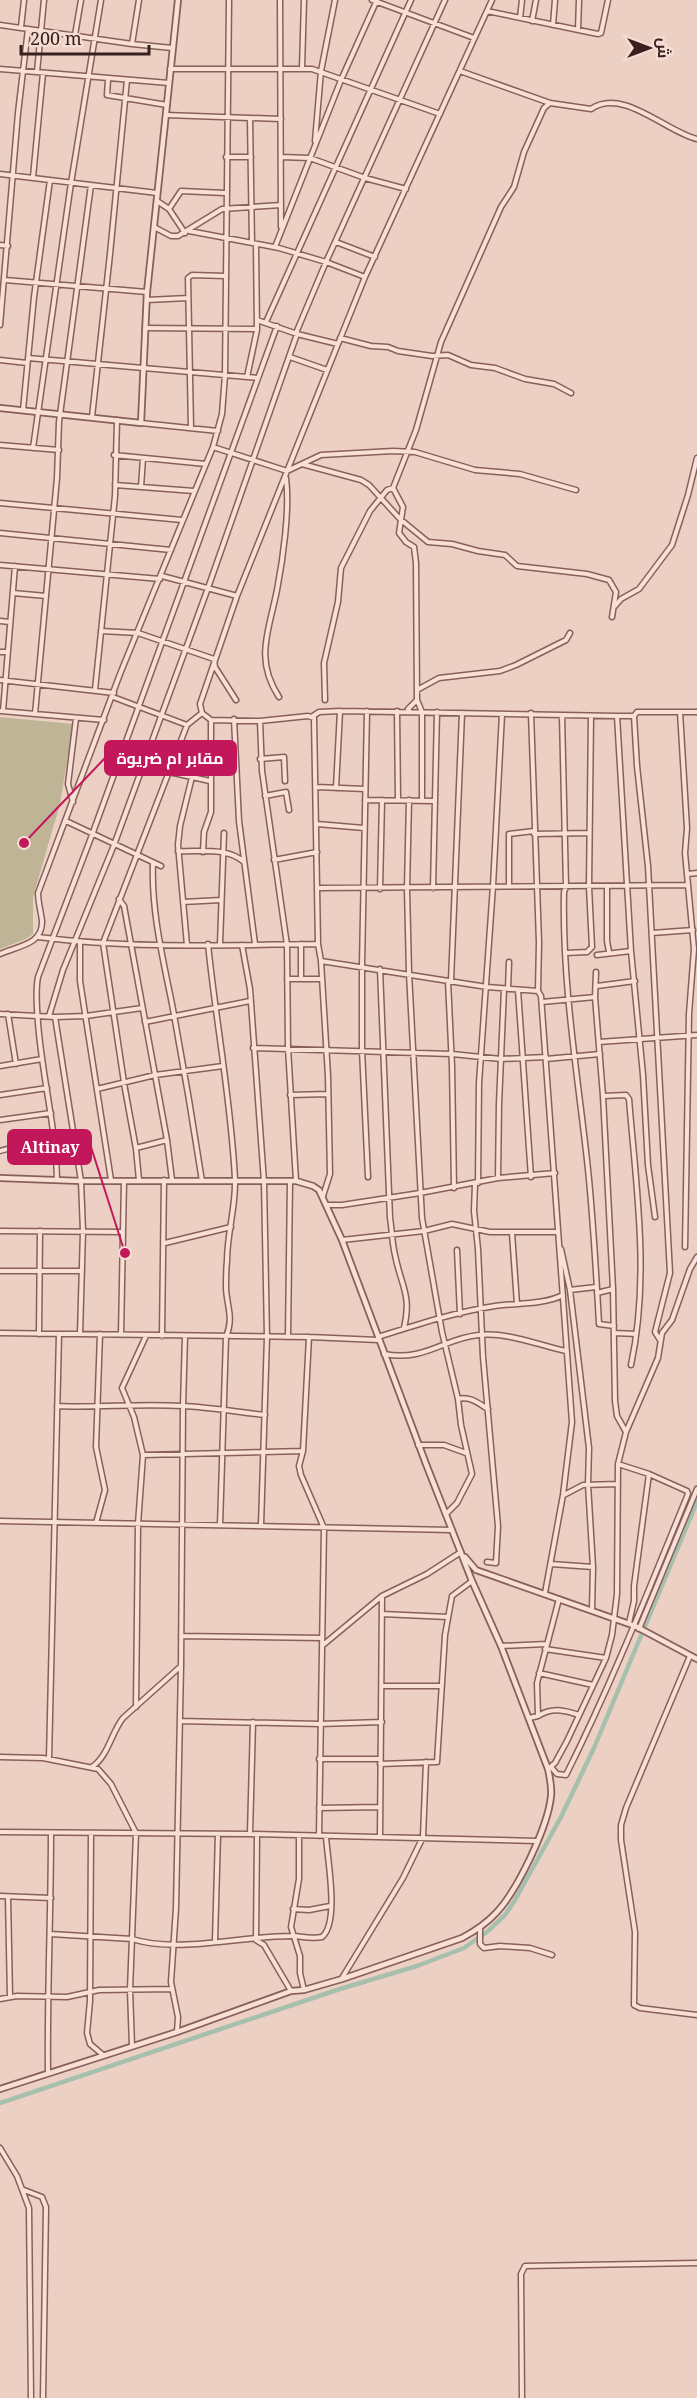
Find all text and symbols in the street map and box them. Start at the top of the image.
scale bar [21,18,148,56]
north arrow [619,18,679,78]
text: 200 m [30,26,82,50]
text: ش [653,38,675,58]
callout: مقابر ام ضريوة [105,741,236,775]
text: مقابر ام ضريوة [116,747,224,770]
callout: Altinay [8,1130,91,1164]
text: Altinay [20,1136,80,1158]

